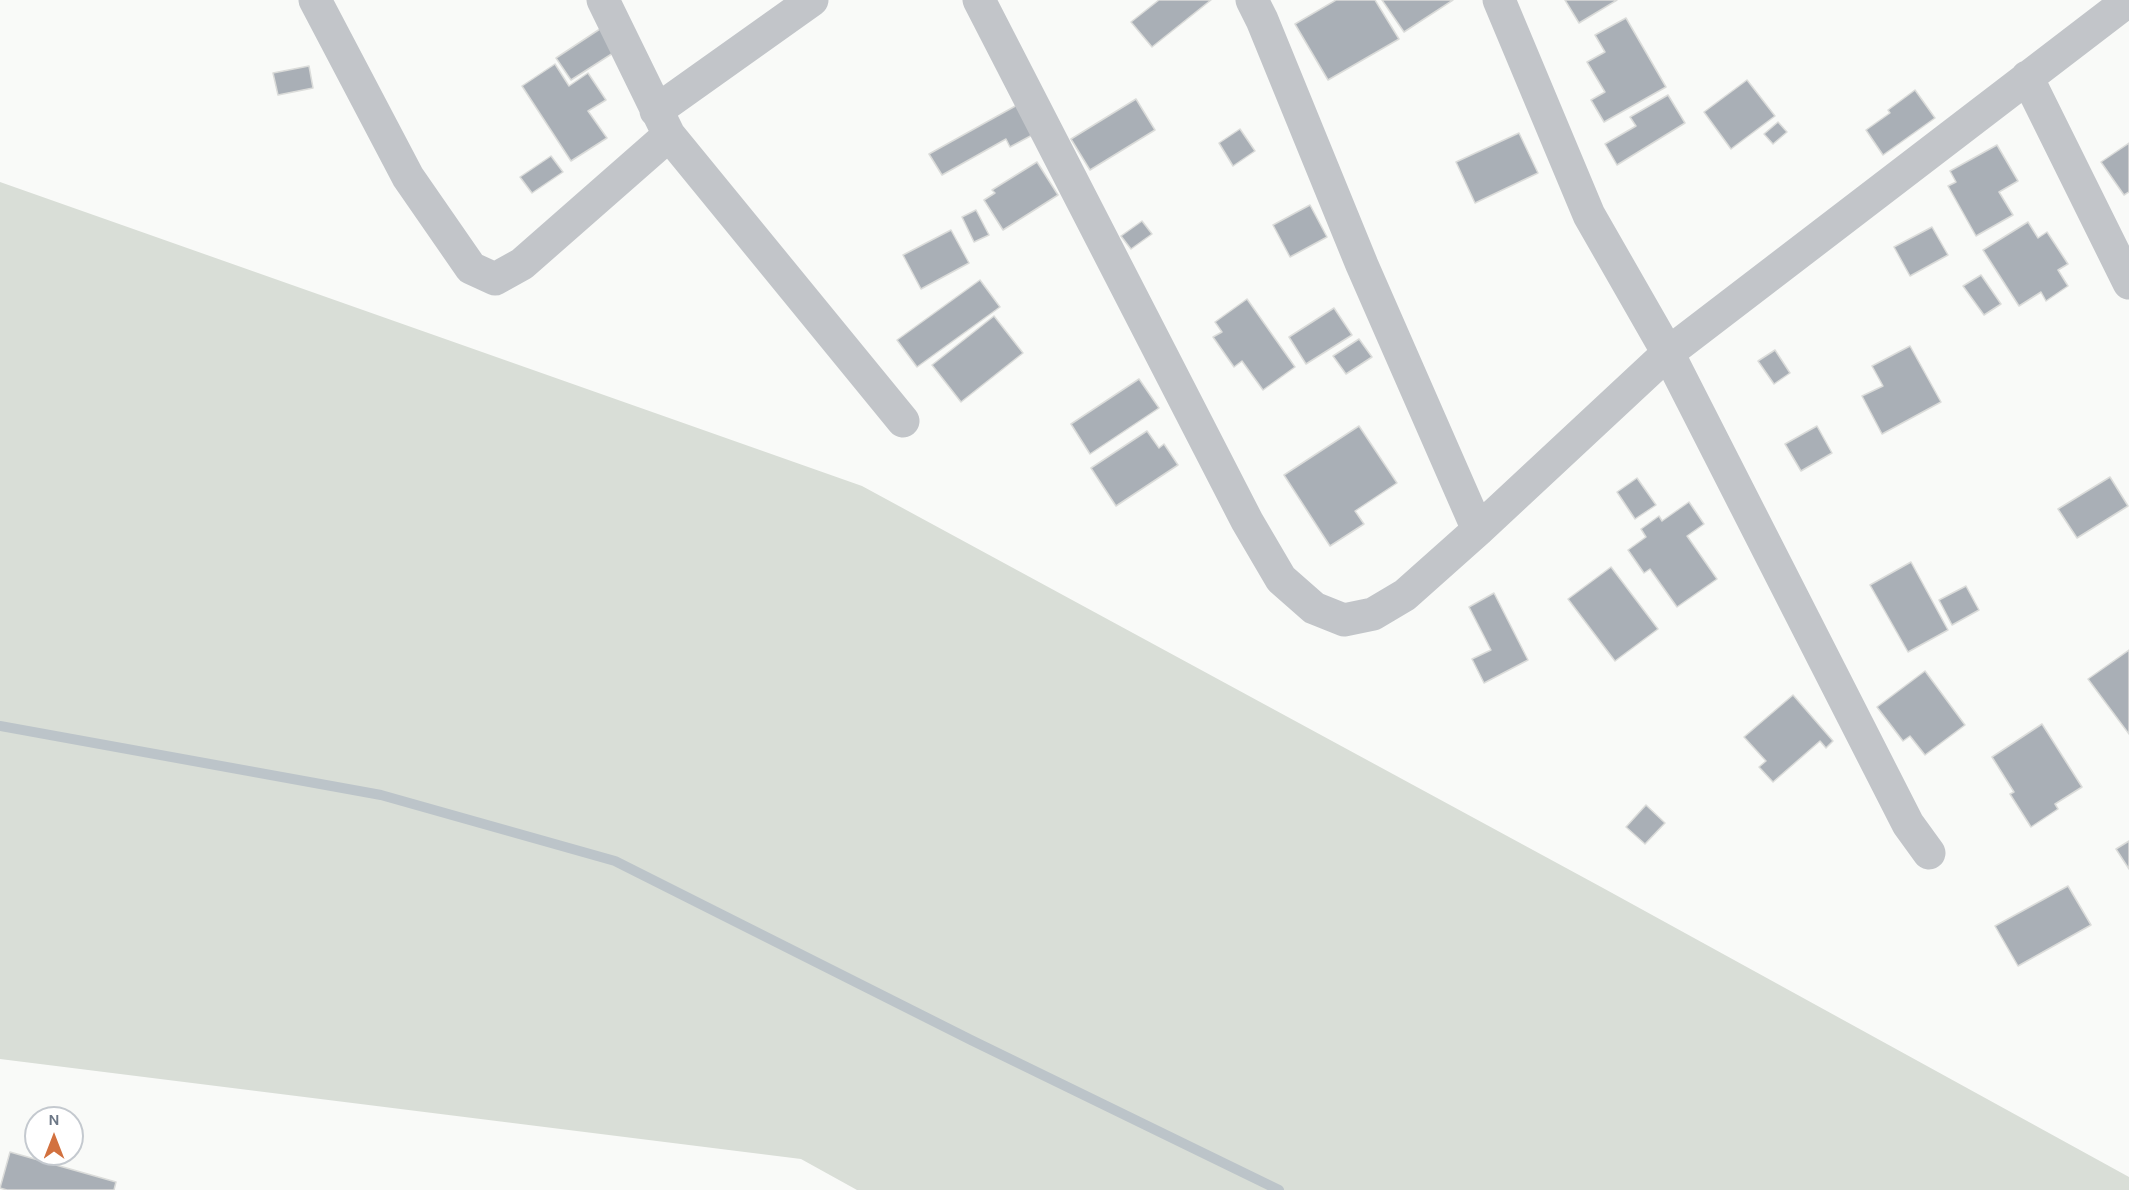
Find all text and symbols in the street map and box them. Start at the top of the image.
north arrow [24,1106,84,1166]
text: N [48,1110,60,1129]

